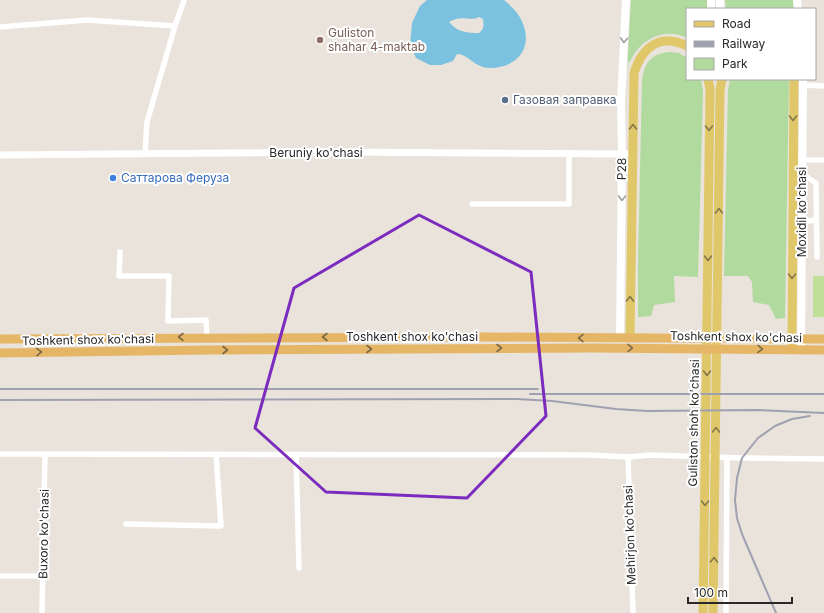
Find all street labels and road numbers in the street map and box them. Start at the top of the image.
street label: Beruniy ko'chasi [269,145,363,160]
street label: Р28 [614,158,629,180]
street label: Moxidil ko'chasi [794,167,809,257]
street label: Toshkent shox ko'chasi [670,328,802,345]
street label: Toshkent shox ko'chasi [346,329,478,344]
street label: Toshkent shox ko'chasi [22,331,154,348]
street label: Guliston shoh ko'chasi [685,359,702,487]
street label: Mehirjon ko'chasi [620,485,639,585]
street label: Buxoro ko'chasi [35,489,52,579]

